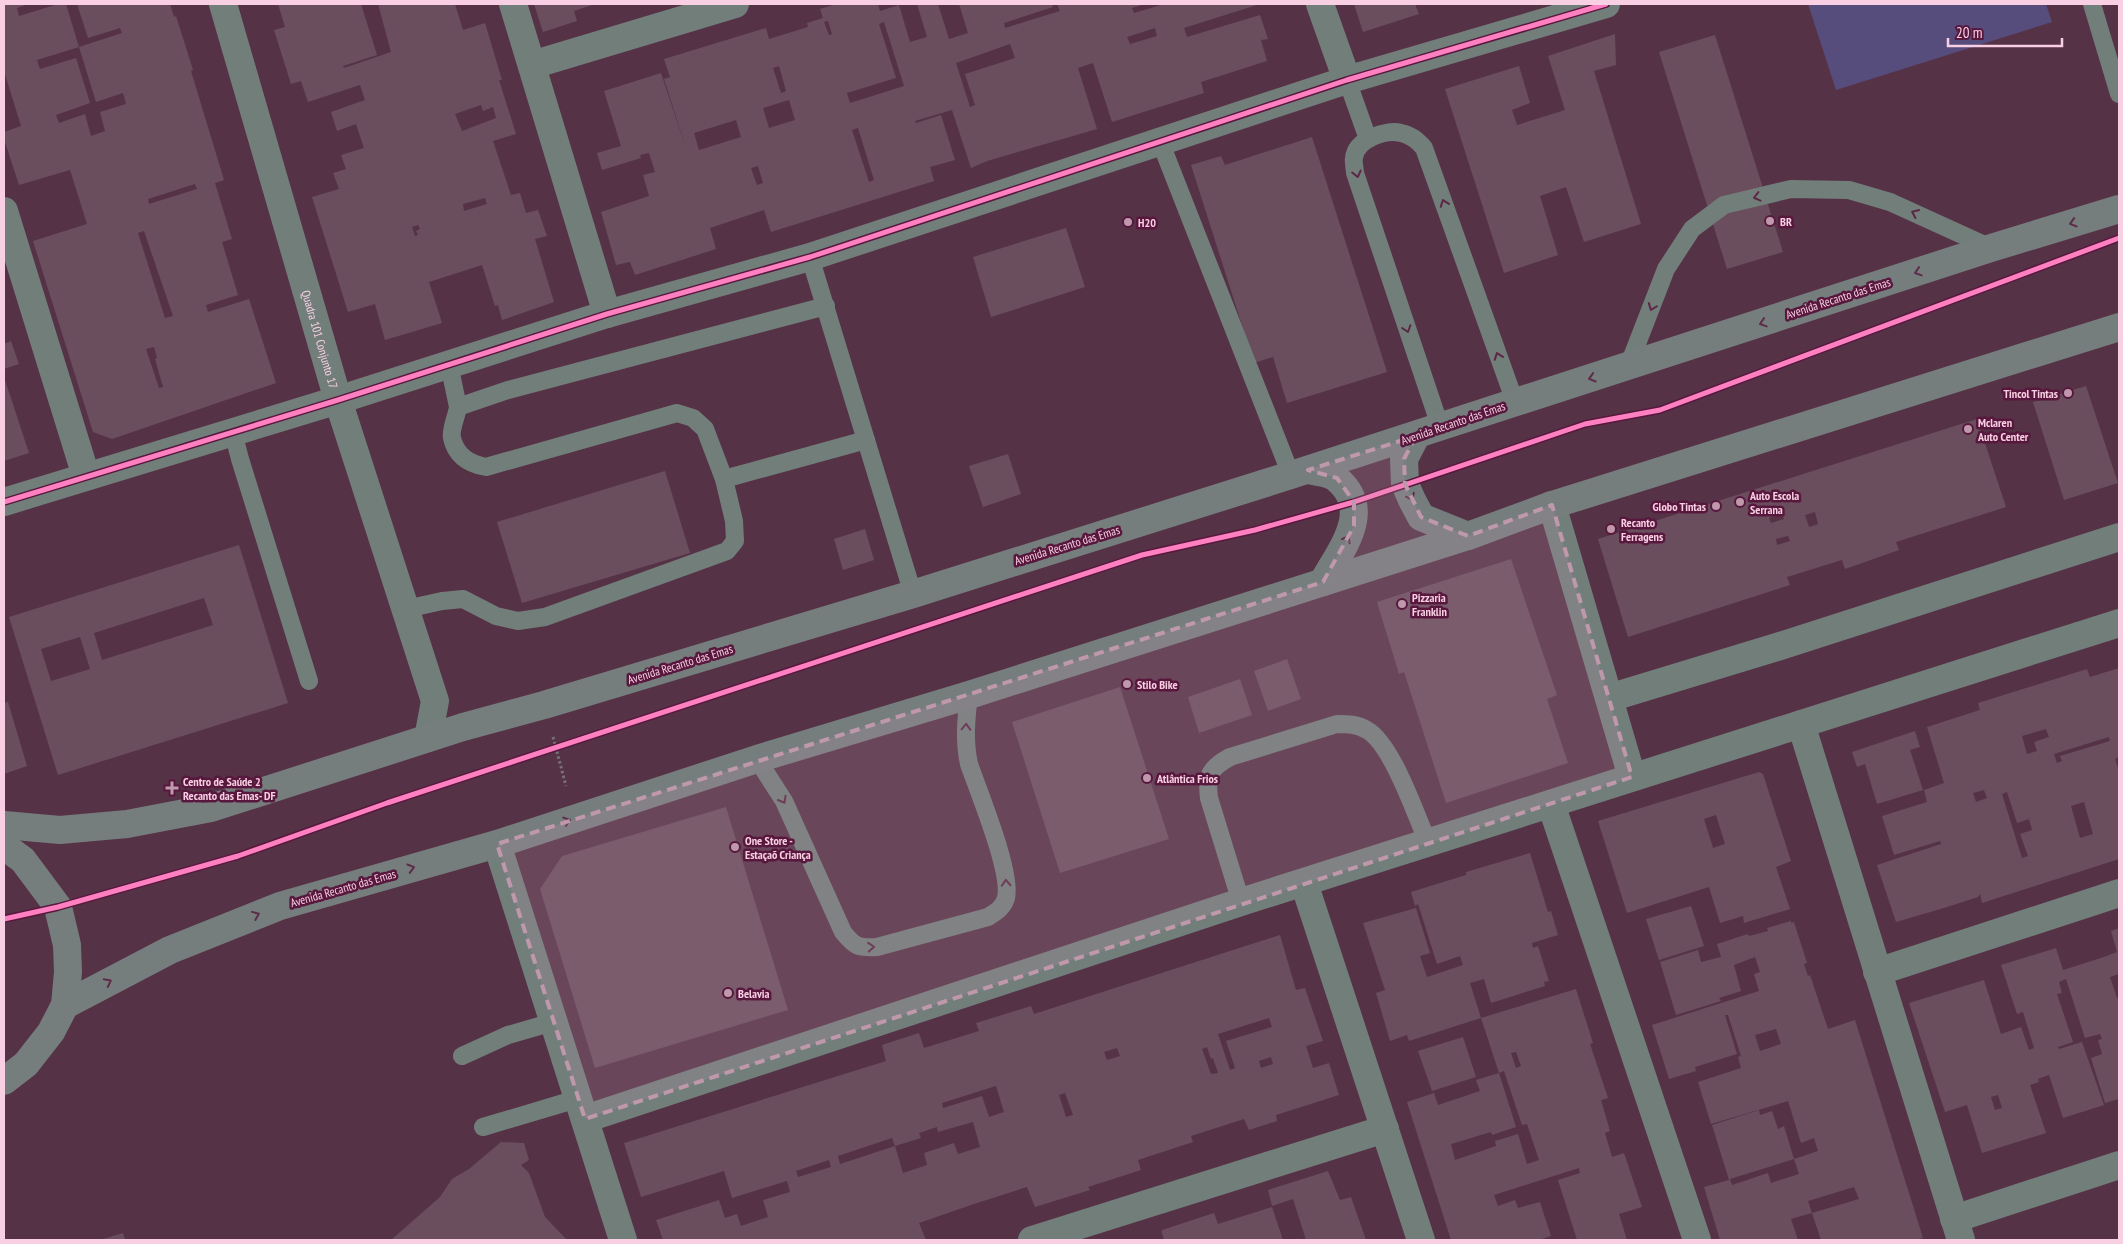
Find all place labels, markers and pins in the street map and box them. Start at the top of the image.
place label: BR [1780,214,1792,229]
place label: H20 [1138,215,1156,230]
marker: BR [1764,215,1776,227]
marker: H20 [1122,216,1134,228]
place label: Tincol Tintas [2003,386,2058,401]
marker: Tincol Tintas [2062,387,2074,399]
place label: Mclaren Auto Center [1977,415,2029,444]
marker: Mclaren Auto Center [1962,423,1974,435]
place label: Auto Escola Serrana [1749,488,1799,517]
marker: Auto Escola Serrana [1734,496,1746,508]
place label: Globo Tintas [1653,499,1706,514]
marker: Globo Tintas [1710,500,1722,512]
place label: Recanto Ferragens [1621,515,1663,544]
marker: Recanto Ferragens [1605,523,1617,535]
place label: Pizzaria Franklin [1412,590,1447,619]
marker: Pizzaria Franklin [1396,598,1408,610]
place label: Stilo Bike [1137,677,1178,692]
marker: Stilo Bike [1121,678,1133,690]
place label: Atlântica Frios [1156,771,1218,786]
marker: Atlântica Frios [1141,772,1153,784]
place label: Centro de Saúde 2 Recanto das Emas- DF [183,774,275,803]
marker: Centro de Saúde 2 Recanto das Emas- DF [165,781,179,795]
place label: One Store - Estaçaõ Criança [745,833,811,862]
marker: One Store - Estaçaõ Criança [729,841,741,853]
place label: Belavia [738,986,769,1001]
marker: Belavia [722,987,734,999]

